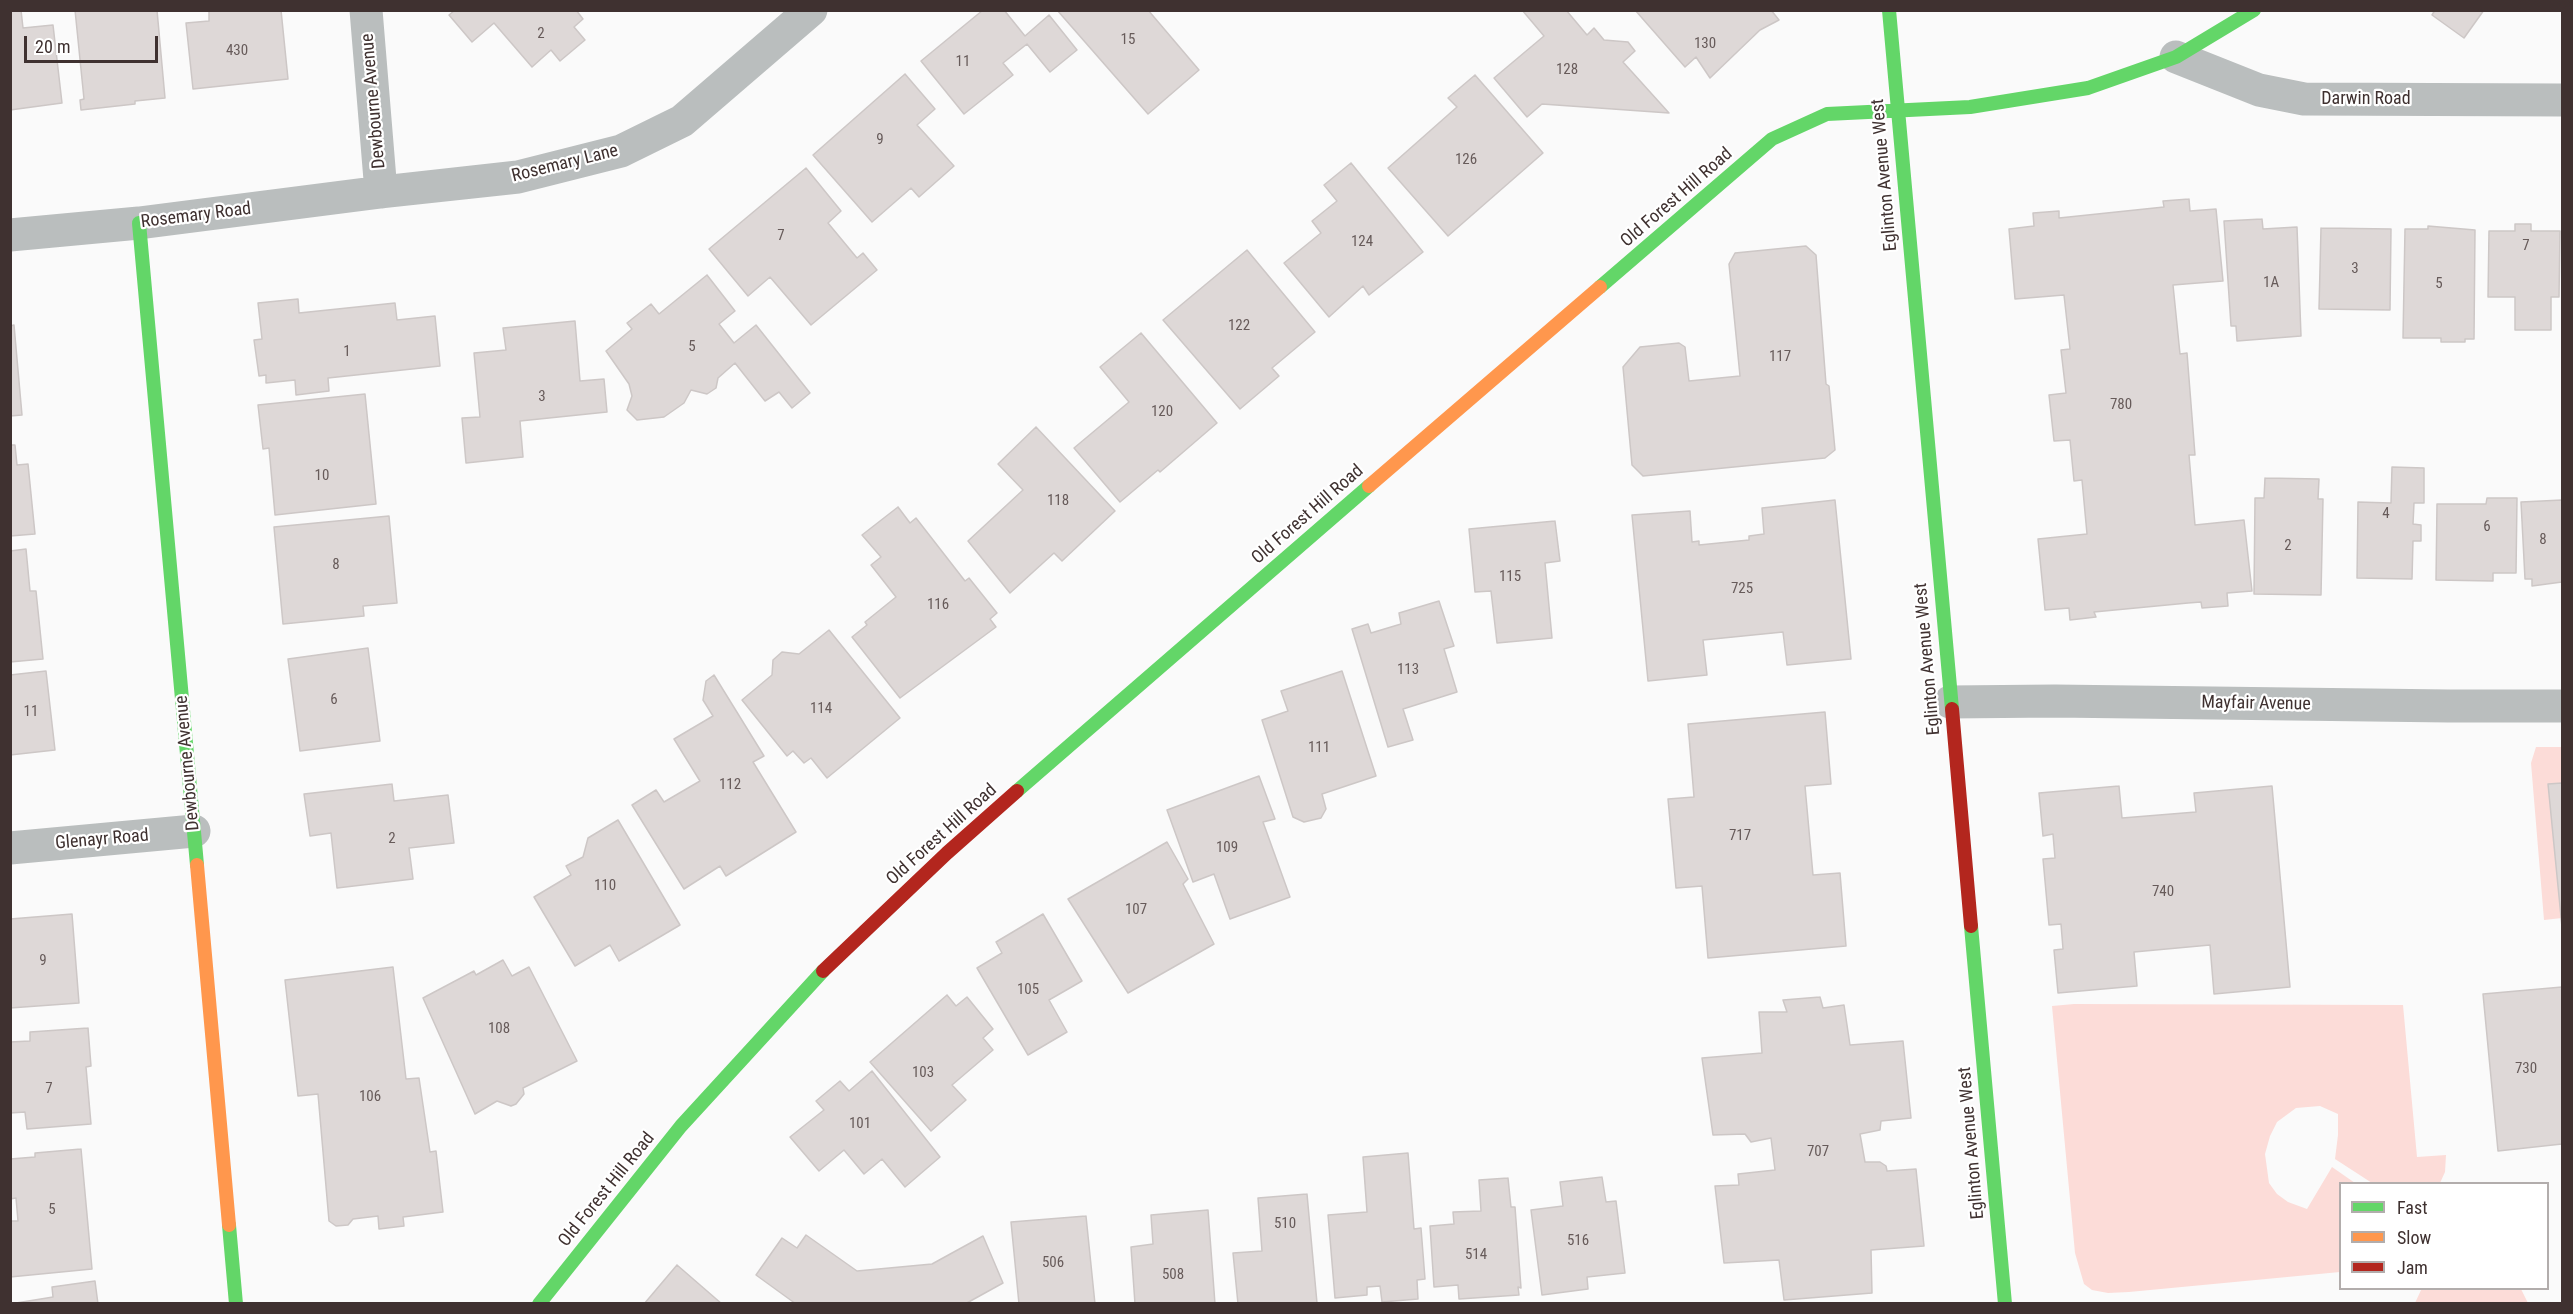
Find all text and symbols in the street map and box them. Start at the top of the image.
scale bar [27,24,160,62]
house number: 2 [537,25,545,43]
house number: 15 [1121,31,1135,49]
street label: Dewbourne Avenue [357,33,391,169]
house number: 130 [1694,35,1716,53]
text: 20 m [35,36,70,57]
house number: 430 [226,42,248,60]
house number: 11 [956,53,970,71]
house number: 128 [1556,61,1578,79]
street label: Darwin Road [2321,88,2411,110]
street label: Eglinton Avenue West [1868,98,1902,252]
house number: 9 [876,131,884,149]
street label: Rosemary Lane [509,140,621,188]
street label: Old Forest Hill Road [1617,144,1737,252]
house number: 126 [1455,151,1477,169]
street label: Rosemary Road [140,199,252,233]
house number: 7 [777,227,785,245]
house number: 124 [1351,233,1373,251]
house number: 7 [2522,237,2530,255]
house number: 3 [2351,260,2359,278]
house number: 1A [2263,274,2279,292]
house number: 5 [2435,275,2443,293]
house number: 122 [1228,317,1250,335]
house number: 5 [688,338,696,356]
house number: 1 [343,343,351,361]
house number: 117 [1769,348,1791,366]
house number: 3 [538,388,546,406]
house number: 780 [2110,396,2132,414]
house number: 120 [1151,403,1173,421]
street label: Old Forest Hill Road [1248,461,1368,569]
house number: 10 [315,467,329,485]
house number: 118 [1047,492,1069,510]
house number: 4 [2382,505,2390,523]
house number: 6 [2483,518,2491,536]
house number: 8 [2539,531,2547,549]
house number: 2 [2284,537,2292,555]
house number: 8 [332,556,340,574]
house number: 115 [1499,568,1521,586]
house number: 725 [1731,580,1753,598]
street label: Eglinton Avenue West [1911,582,1945,736]
house number: 116 [927,596,949,614]
house number: 113 [1397,661,1419,679]
house number: 6 [330,691,338,709]
street label: Mayfair Avenue [2201,692,2311,716]
street label: Dewbourne Avenue [171,695,205,831]
house number: 114 [810,700,832,718]
house number: 11 [24,703,38,721]
house number: 111 [1308,739,1330,757]
house number: 112 [719,776,741,794]
street label: Old Forest Hill Road [882,780,1002,890]
street label: Glenayr Road [54,825,150,855]
house number: 717 [1729,827,1751,845]
house number: 2 [388,830,396,848]
house number: 109 [1216,839,1238,857]
house number: 110 [594,877,616,895]
house number: 740 [2152,883,2174,901]
house number: 107 [1125,901,1147,919]
house number: 9 [39,952,47,970]
house number: 105 [1017,981,1039,999]
house number: 108 [488,1020,510,1038]
house number: 730 [2515,1060,2537,1078]
house number: 103 [912,1064,934,1082]
street label: Eglinton Avenue West [1955,1066,1989,1220]
house number: 7 [45,1080,53,1098]
house number: 106 [359,1088,381,1106]
house number: 101 [849,1115,871,1133]
street label: Old Forest Hill Road [554,1129,660,1251]
house number: 707 [1807,1143,1829,1161]
legend [2339,1182,2549,1290]
text: Fast [2397,1197,2428,1218]
house number: 5 [48,1201,56,1219]
house number: 510 [1274,1215,1296,1233]
text: Slow [2397,1227,2431,1248]
house number: 516 [1567,1232,1589,1250]
house number: 514 [1465,1246,1487,1264]
house number: 506 [1042,1254,1064,1272]
text: Jam [2397,1257,2428,1278]
house number: 508 [1162,1266,1184,1284]

